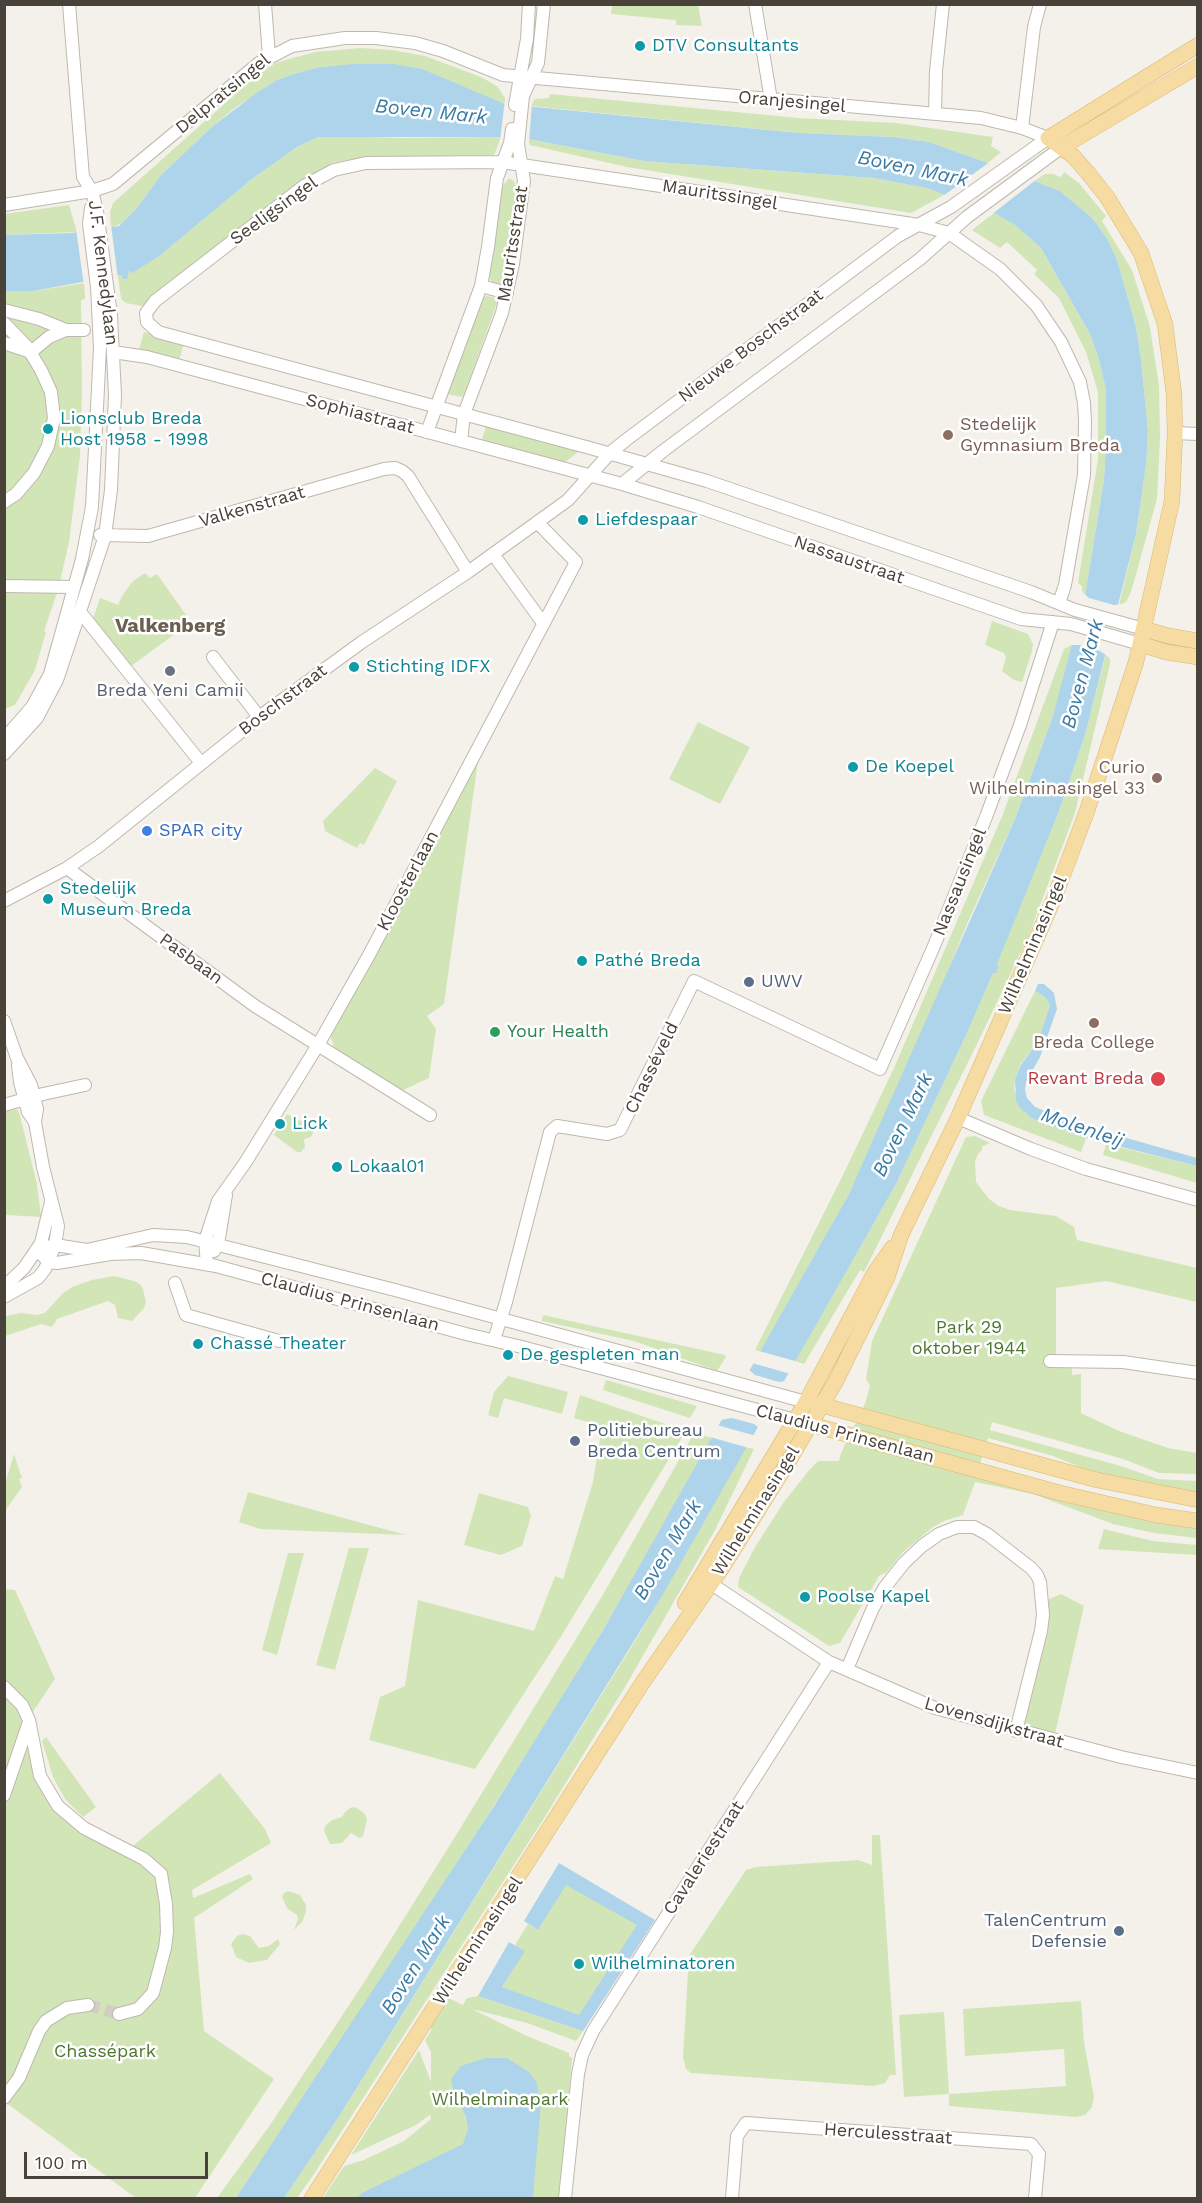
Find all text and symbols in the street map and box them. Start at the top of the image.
place label: DTV Consultants [652,35,799,57]
marker: DTV Consultants [633,39,647,53]
street label: Delpratsingel [171,49,275,139]
street label: Oranjesingel [737,87,847,117]
water label: Boven Mark [374,94,488,130]
water label: Boven Mark [856,146,970,192]
street label: Seeligsingel [226,172,322,250]
street label: Mauritssingel [661,175,779,215]
street label: Mauritsstraat [493,184,533,304]
street label: J.F. Kennedylaan [83,199,123,347]
street label: Nieuwe Boschstraat [674,285,828,407]
street label: Sophiastraat [303,389,417,439]
place label: Lionsclub Breda Host 1958 - 1998 [60,408,208,450]
place label: Stedelijk Gymnasium Breda [960,414,1120,456]
marker: Lionsclub Breda Host 1958 - 1998 [41,422,55,436]
marker: Stedelijk Gymnasium Breda [941,428,955,442]
street label: Valkenstraat [196,482,308,532]
place label: Liefdespaar [595,509,698,531]
marker: Liefdespaar [576,513,590,527]
street label: Nassaustraat [791,531,907,589]
district label: Valkenberg [115,614,225,638]
water label: Boven Mark [1057,617,1109,731]
place label: Stichting IDFX [366,656,490,678]
street label: Boschstraat [235,660,331,740]
marker: Stichting IDFX [347,660,361,674]
marker: Breda Yeni Camii [163,664,177,678]
place label: Breda Yeni Camii [96,680,244,702]
place label: De Koepel [865,756,954,778]
place label: Curio Wilhelminasingel 33 [969,757,1145,800]
marker: De Koepel [846,760,860,774]
marker: Curio Wilhelminasingel 33 [1150,771,1164,785]
place label: SPAR city [159,820,242,842]
marker: SPAR city [140,824,154,838]
street label: Nassausingel [929,825,991,939]
street label: Kloosterlaan [372,827,444,935]
street label: Wilhelminasingel [994,872,1072,1018]
place label: Stedelijk Museum Breda [60,878,191,920]
marker: Stedelijk Museum Breda [41,892,55,906]
street label: Pasbaan [155,929,227,989]
place label: Pathé Breda [594,950,701,972]
marker: Pathé Breda [575,954,589,968]
place label: UWV [761,971,803,993]
marker: UWV [742,975,756,989]
marker: Breda College [1087,1016,1101,1030]
street label: Chasséveld [621,1019,683,1117]
place label: Your Health [507,1021,609,1043]
marker: Your Health [488,1025,502,1039]
place label: Breda College [1033,1032,1155,1054]
place label: Revant Breda [1028,1068,1144,1090]
water label: Boven Mark [868,1069,938,1181]
marker: Revant Breda [1149,1070,1167,1088]
water label: Molenleij [1038,1103,1126,1153]
place label: Lick [292,1113,328,1135]
marker: Lick [273,1117,287,1131]
place label: Lokaal01 [349,1156,424,1178]
marker: Lokaal01 [330,1160,344,1174]
street label: Claudius Prinsenlaan [258,1268,442,1336]
park label: Park 29 oktober 1944 [912,1317,1026,1360]
place label: Chassé Theater [210,1333,346,1355]
marker: Chassé Theater [191,1337,205,1351]
place label: De gespleten man [520,1344,680,1366]
marker: De gespleten man [501,1348,515,1362]
street label: Claudius Prinsenlaan [753,1400,937,1468]
place label: Politiebureau Breda Centrum [587,1420,721,1462]
marker: Politiebureau Breda Centrum [568,1434,582,1448]
street label: Wilhelminasingel [707,1442,805,1580]
water label: Boven Mark [629,1496,707,1604]
place label: Poolse Kapel [817,1586,930,1608]
marker: Poolse Kapel [798,1590,812,1604]
street label: Lovensdijkstraat [922,1693,1066,1753]
street label: Cavaleriestraat [659,1797,749,1919]
street label: Wilhelminasingel [428,1873,528,2009]
place label: TalenCentrum Defensie [984,1910,1107,1952]
water label: Boven Mark [376,1911,456,2019]
marker: TalenCentrum Defensie [1112,1924,1126,1938]
place label: Wilhelminatoren [591,1953,735,1975]
marker: Wilhelminatoren [572,1957,586,1971]
park label: Chassépark [54,2041,156,2063]
park label: Wilhelminapark [432,2089,568,2111]
street label: Herculesstraat [823,2119,953,2149]
scale bar [27,2140,212,2178]
text: 100 m [35,2152,88,2173]

